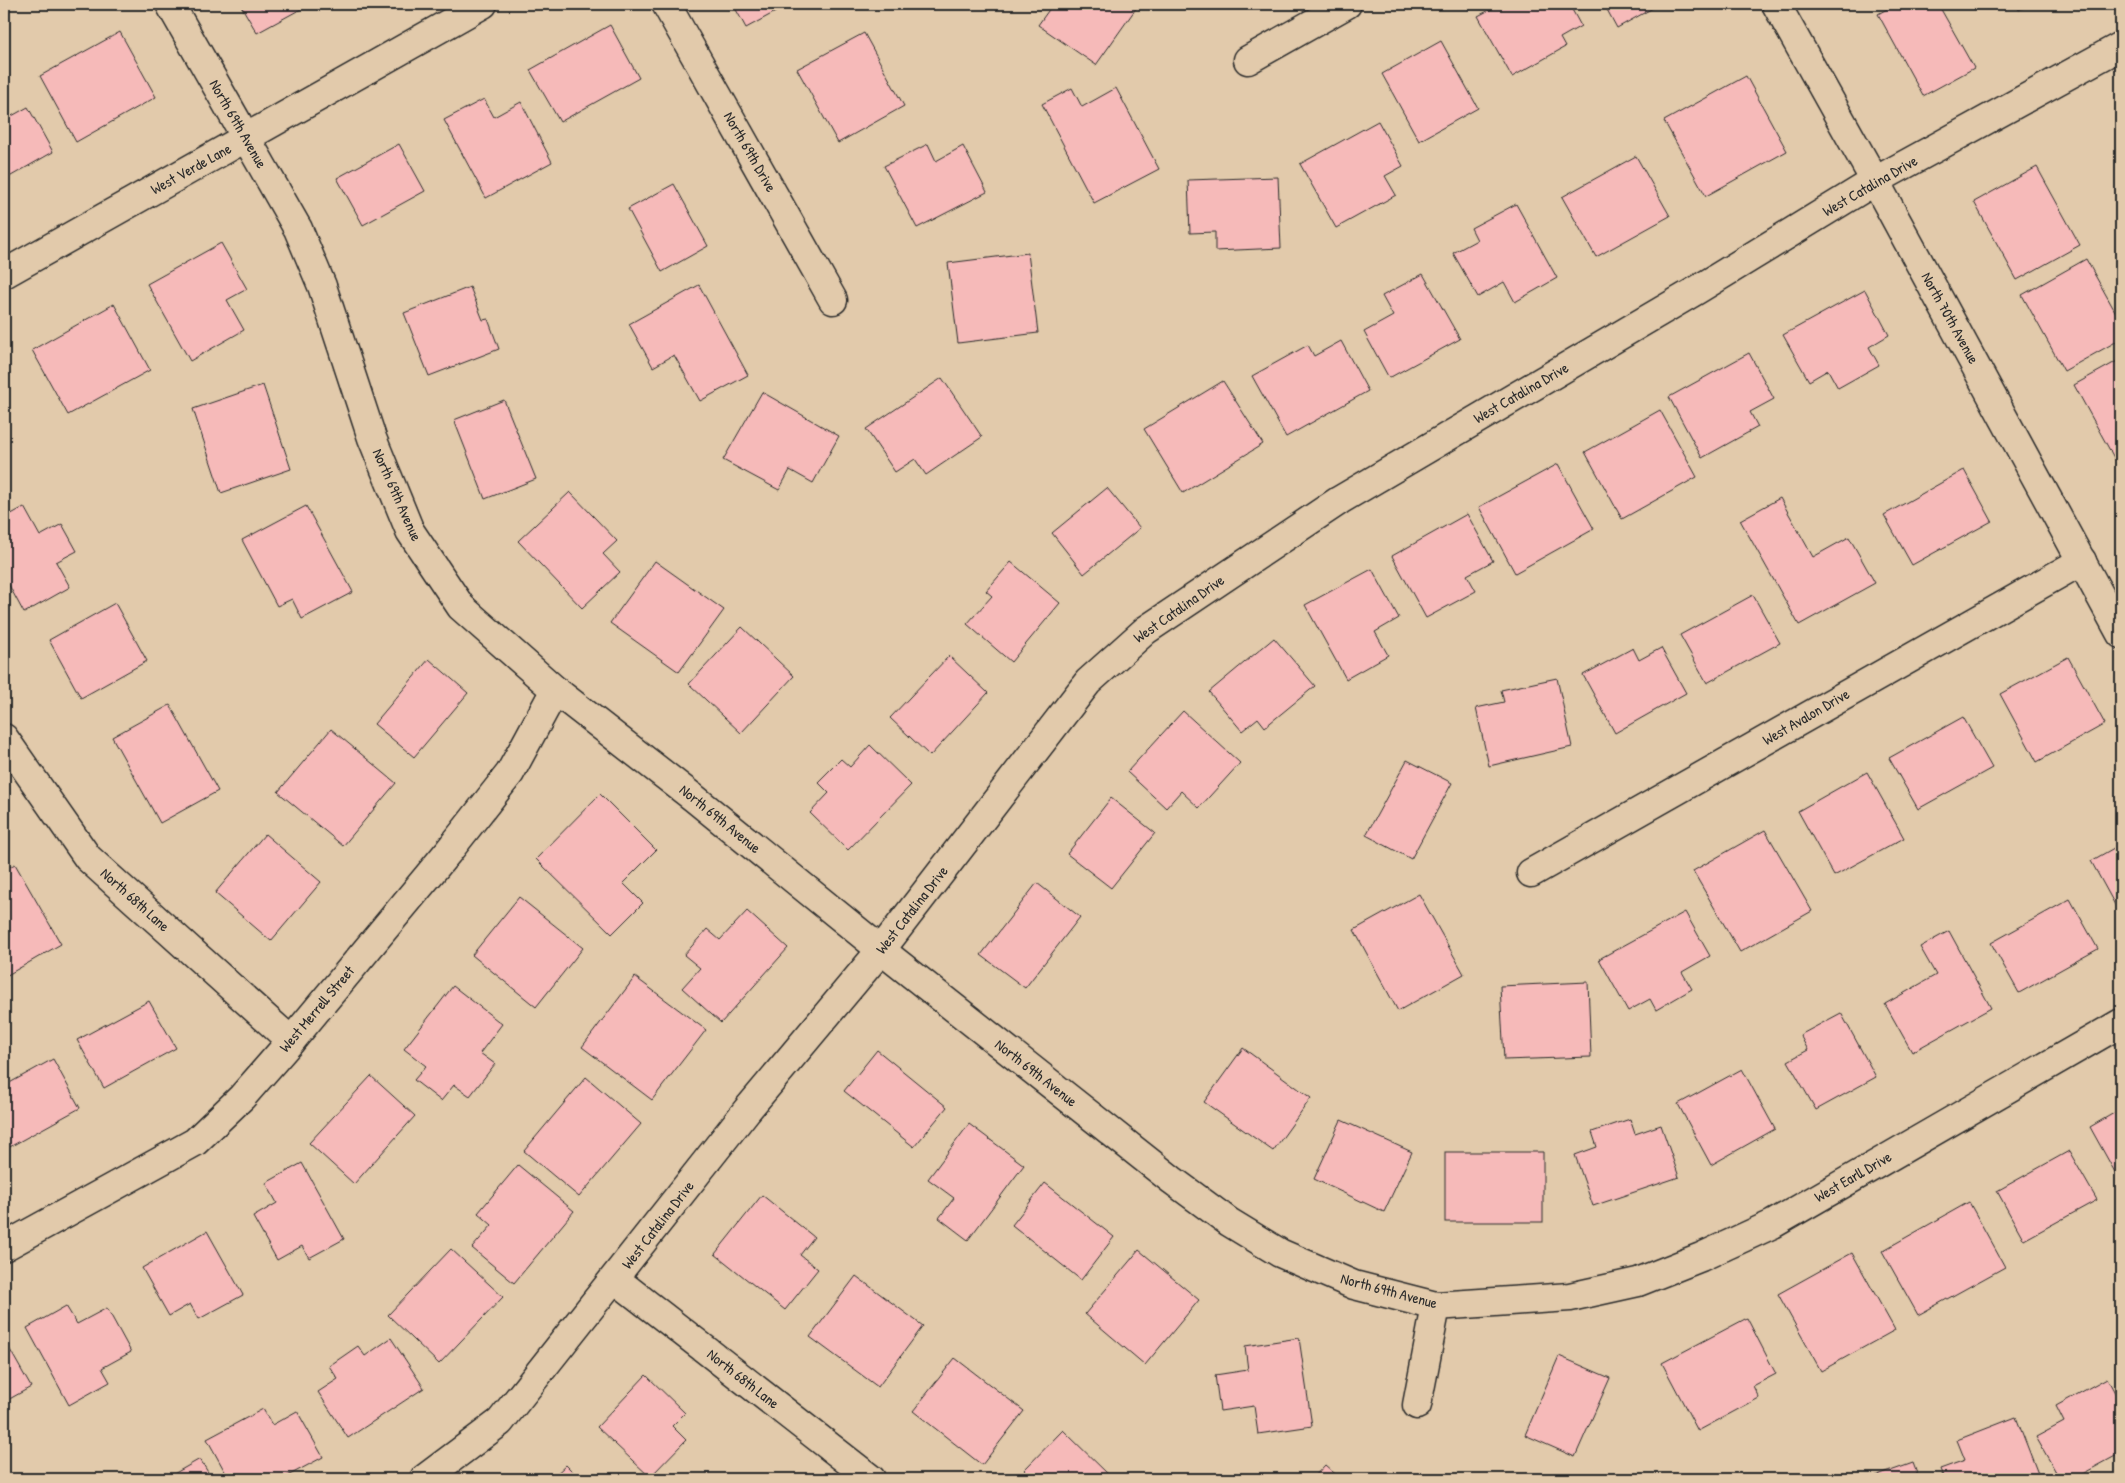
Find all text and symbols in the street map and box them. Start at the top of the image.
street label: North 69th Avenue [205,76,272,172]
street label: North 69th Drive [719,108,782,196]
street label: West Verde Lane [147,138,235,199]
street label: West Catalina Drive [1818,150,1921,221]
street label: North 70th Avenue [1917,268,1984,367]
street label: West Catalina Drive [1469,357,1572,428]
street label: North 69th Avenue [368,445,427,544]
street label: West Catalina Drive [1129,569,1228,648]
street label: West Avalon Drive [1758,683,1853,750]
street label: North 69th Avenue [675,779,765,858]
street label: West Catalina Drive [871,861,953,958]
street label: North 68th Lane [96,863,174,936]
street label: West Merrell Street [274,960,360,1056]
street label: North 69th Avenue [991,1034,1082,1111]
street label: West Earll Drive [1810,1146,1895,1207]
street label: West Catalina Drive [617,1176,699,1273]
street label: North 69th Avenue [1339,1268,1440,1313]
street label: North 68th Lane [703,1344,784,1413]

